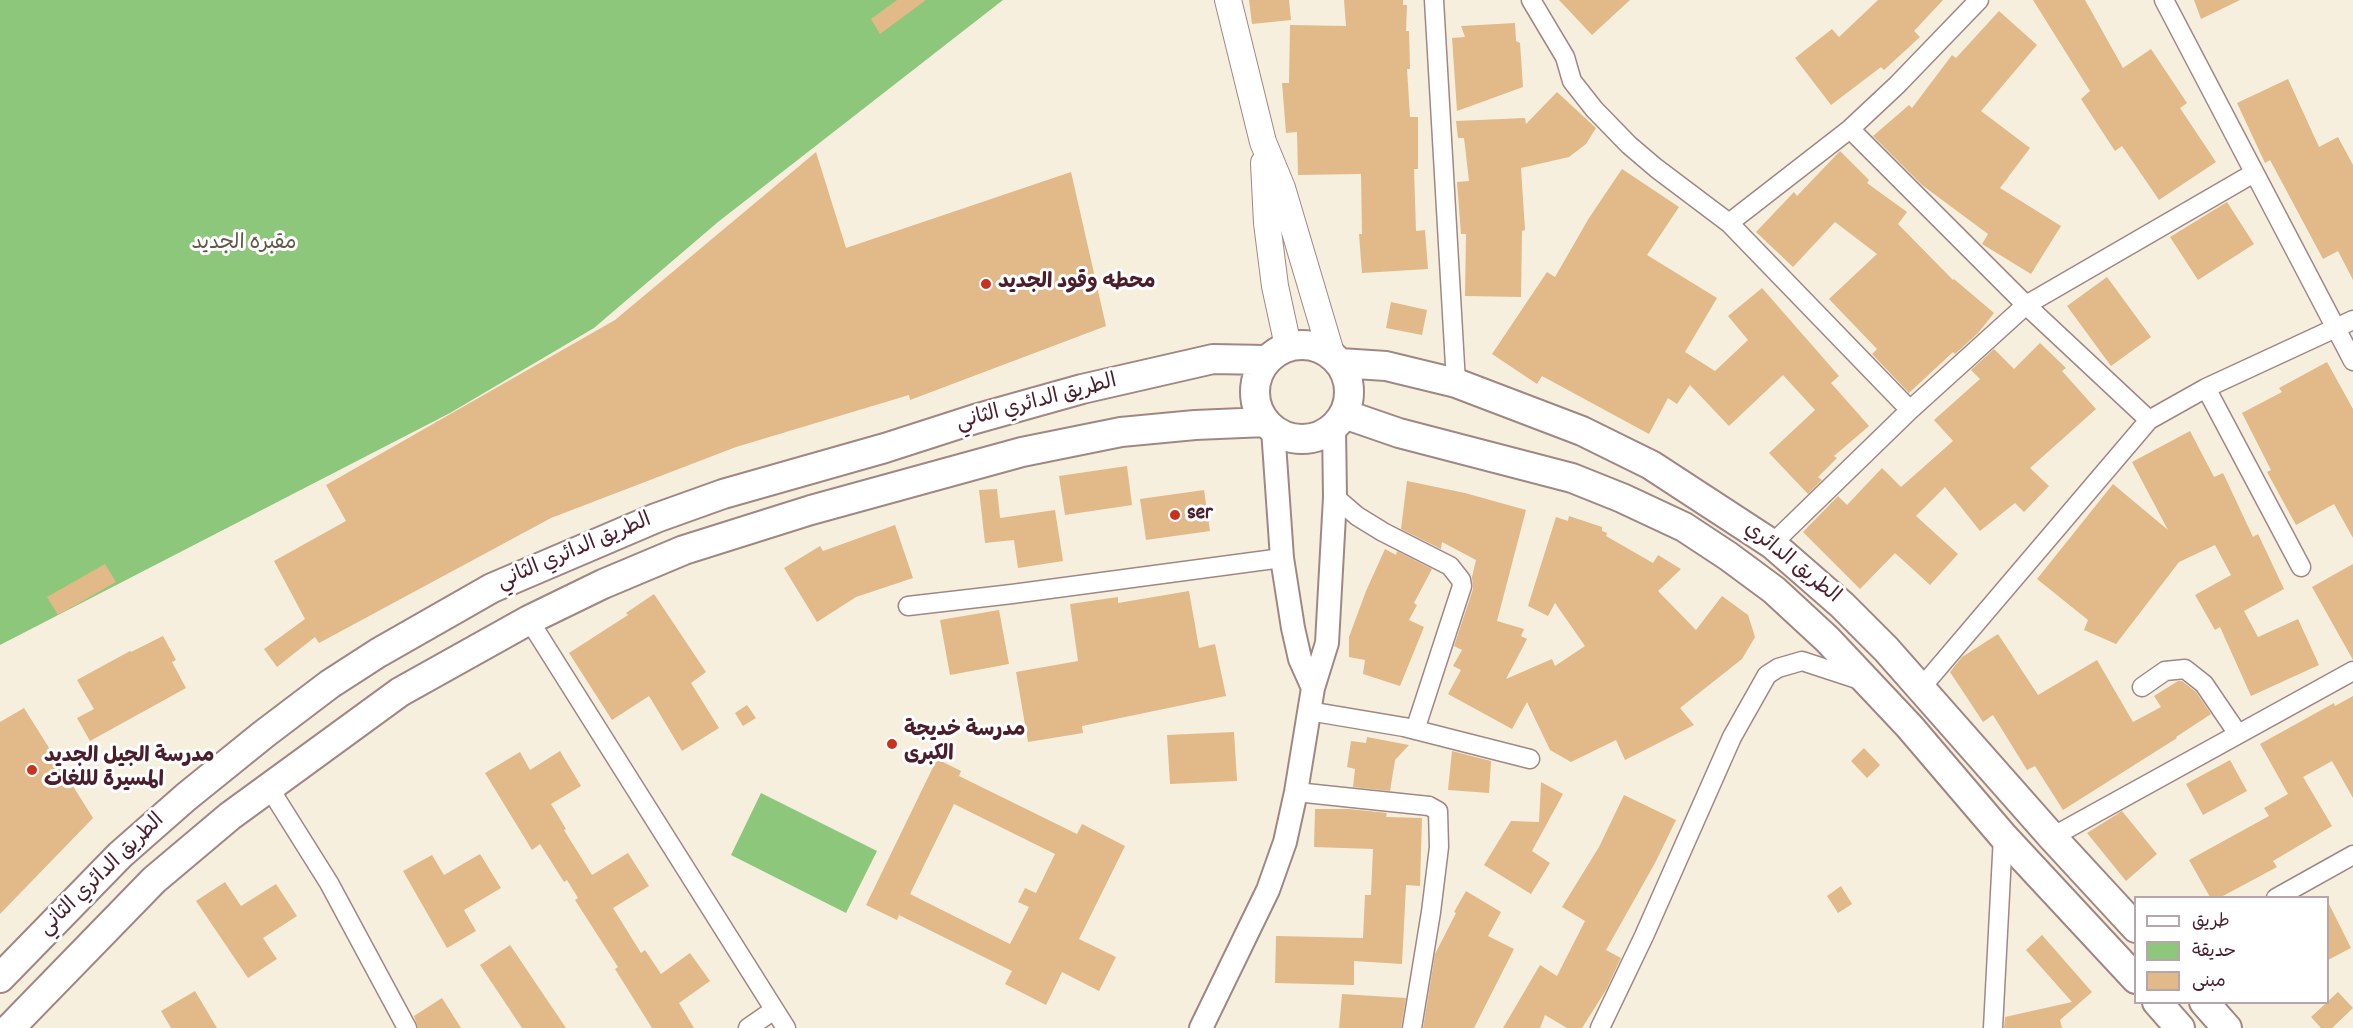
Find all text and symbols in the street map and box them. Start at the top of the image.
park label: مقبره الجديد [192,232,296,258]
place label: محطه وقود الجديد [998,271,1155,297]
marker: محطه وقود الجديد [979,277,993,291]
street label: الطريق الدائري الثاني [954,370,1120,438]
place label: ser [1187,502,1213,528]
marker: ser [1168,508,1182,522]
street label: الطريق الدائري الثاني [494,509,656,597]
street label: الطريق الدائري [1738,518,1844,610]
place label: مدرسة خديجة الكبرى [904,719,1025,769]
marker: مدرسة خديجة الكبرى [885,737,899,751]
place label: مدرسة الجيل الجديد المسيرة لللغات [44,745,214,795]
marker: مدرسة الجيل الجديد المسيرة لللغات [25,763,39,777]
street label: الطريق الدائري الثاني [35,810,171,942]
legend [2134,896,2329,1004]
text: طريق [2192,910,2230,935]
text: حديقة [2192,940,2236,965]
text: مبنى [2192,970,2226,995]

